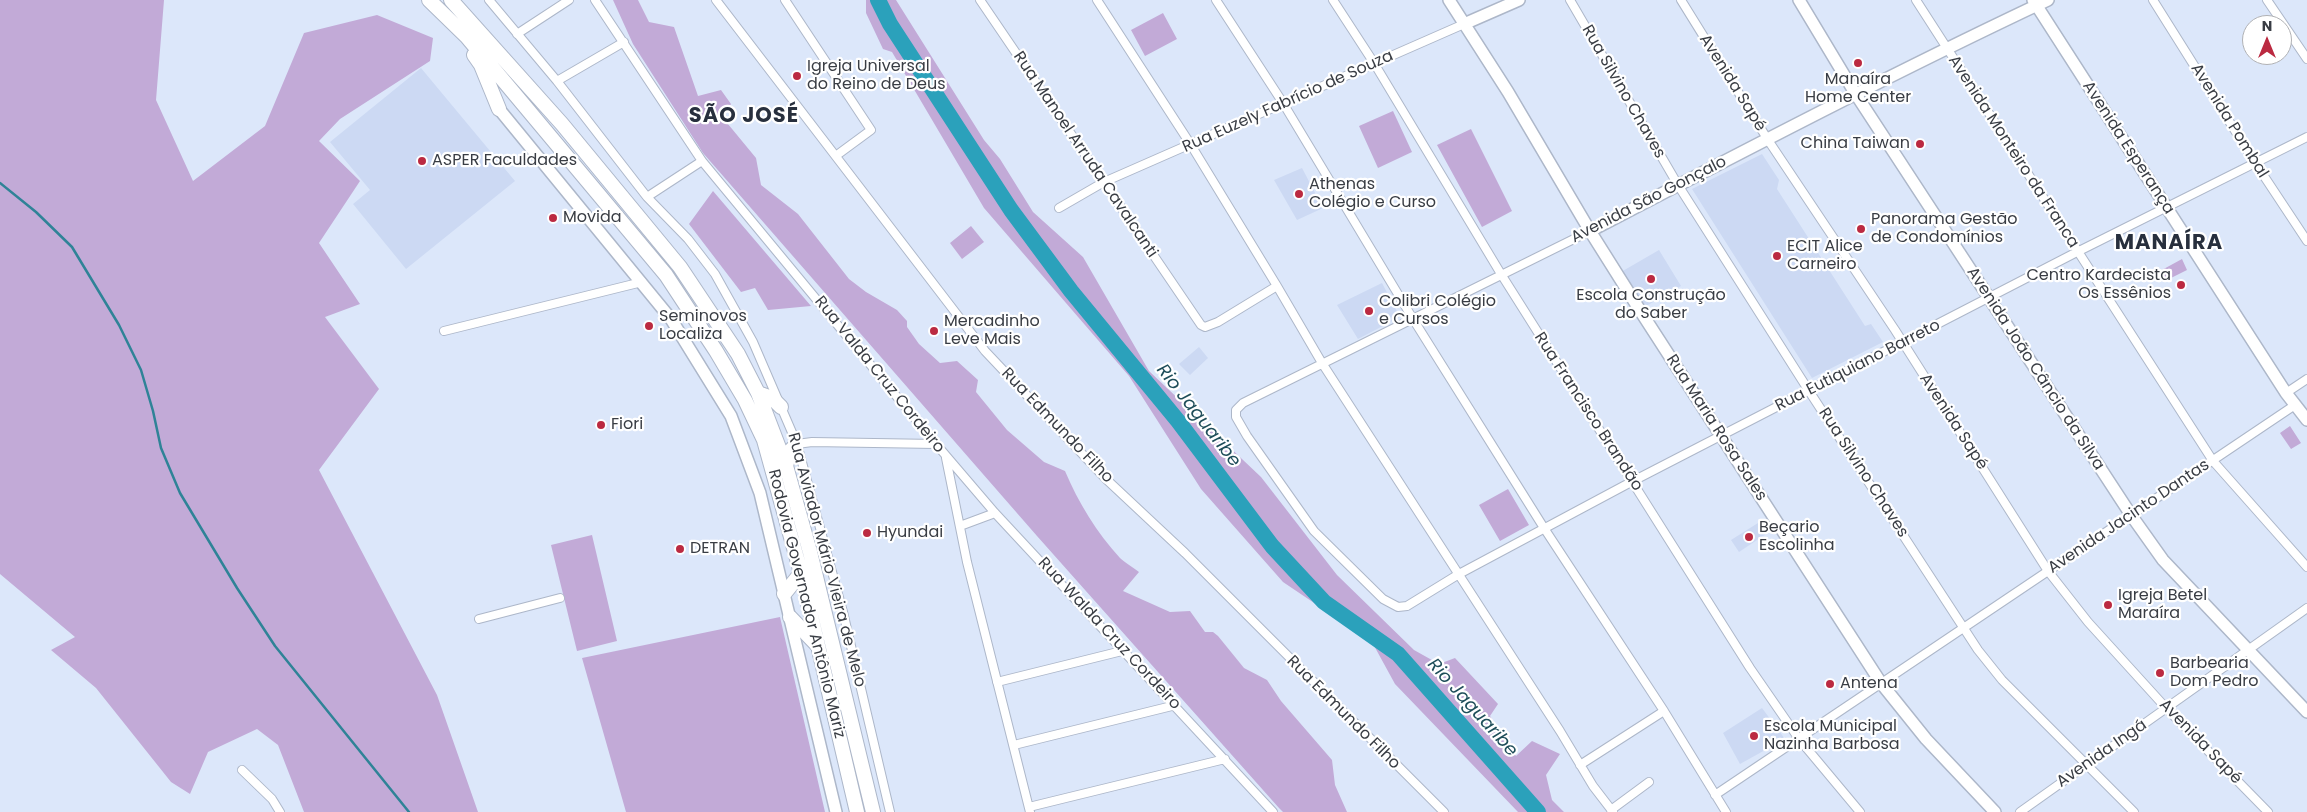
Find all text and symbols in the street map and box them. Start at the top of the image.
north arrow [2242,15,2292,65]
text: N [2262,16,2272,36]
street label: Rua Silvino Chaves [1577,22,1669,162]
street label: Avenida Sapé [1695,31,1769,135]
street label: Rua Euzely Fabrício de Souza [1180,47,1396,157]
street label: Rua Manoel Arruda Cavalcanti [1009,48,1161,262]
street label: Avenida Monteiro da Franca [1943,52,2083,252]
place label: Igreja Universal do Reino de Deus [807,57,945,95]
marker: Manaíra Home Center [1852,57,1864,69]
street label: Avenida Pombal [2186,60,2272,182]
marker: Igreja Universal do Reino de Deus [791,70,803,82]
place label: Manaíra Home Center [1805,70,1911,108]
street label: Avenida Esperança [2078,78,2178,218]
district label: SÃO JOSÉ [688,104,800,130]
place label: China Taiwan [1801,134,1910,154]
marker: China Taiwan [1914,138,1926,150]
place label: ASPER Faculdades [432,151,577,171]
street label: Avenida São Gonçalo [1568,152,1730,248]
marker: ASPER Faculdades [416,155,428,167]
place label: Athenas Colégio e Curso [1309,175,1436,213]
marker: Athenas Colégio e Curso [1293,188,1305,200]
place label: Movida [563,208,622,228]
place label: Panorama Gestão de Condomínios [1871,210,2018,248]
marker: Movida [547,212,559,224]
marker: Panorama Gestão de Condomínios [1855,223,1867,235]
district label: MANAÍRA [2114,231,2224,257]
place label: ECIT Alice Carneiro [1787,237,1863,275]
marker: ECIT Alice Carneiro [1771,250,1783,262]
street label: Avenida João Câncio da Silva [1962,264,2108,474]
place label: Centro Kardecista Os Essênios [2026,266,2171,304]
marker: Escola Construção do Saber [1645,273,1657,285]
marker: Centro Kardecista Os Essênios [2175,279,2187,291]
place label: Escola Construção do Saber [1576,286,1726,324]
place label: Colibri Colégio e Cursos [1379,292,1496,330]
street label: Rua Valda Cruz Cordeiro [810,293,948,457]
marker: Colibri Colégio e Cursos [1363,305,1375,317]
place label: Seminovos Localiza [659,307,747,345]
place label: Mercadinho Leve Mais [944,312,1040,350]
street label: Rua Eutiquiano Barreto [1772,316,1944,416]
marker: Seminovos Localiza [643,320,655,332]
marker: Mercadinho Leve Mais [928,325,940,337]
street label: Rua Francisco Brandão [1530,329,1646,495]
street label: Rua Maria Rosa Sales [1662,351,1770,505]
water label: Rio Jaguaribe [1151,360,1245,472]
street label: Rua Edmundo Filho [997,364,1117,488]
street label: Avenida Sapé [1915,370,1991,474]
street label: Rua Silvino Chaves [1814,405,1912,541]
place label: Fiori [611,415,643,435]
marker: Fiori [595,419,607,431]
street label: Rua Aviador Mário Vieira de Melo [783,431,869,689]
street label: Avenida Jacinto Dantas [2045,456,2213,578]
street label: Rodovia Governador Antônio Mariz [763,468,849,740]
place label: Beçario Escolinha [1759,518,1835,556]
place label: Hyundai [877,523,943,543]
marker: Hyundai [861,527,873,539]
marker: Beçario Escolinha [1743,531,1755,543]
place label: DETRAN [690,539,750,559]
marker: DETRAN [674,543,686,555]
street label: Rua Walda Cruz Cordeiro [1033,554,1185,714]
place label: Igreja Betel Maraíra [2118,586,2207,624]
marker: Igreja Betel Maraíra [2102,599,2114,611]
street label: Rua Edmundo Filho [1282,652,1404,774]
place label: Barbearia Dom Pedro [2170,654,2259,692]
water label: Rio Jaguaribe [1422,655,1522,761]
marker: Barbearia Dom Pedro [2154,667,2166,679]
place label: Antena [1840,674,1898,694]
marker: Antena [1824,678,1836,690]
street label: Avenida Sapé [2155,696,2245,788]
street label: Avenida Ingá [2053,716,2151,792]
place label: Escola Municipal Nazinha Barbosa [1764,717,1900,755]
marker: Escola Municipal Nazinha Barbosa [1748,730,1760,742]

